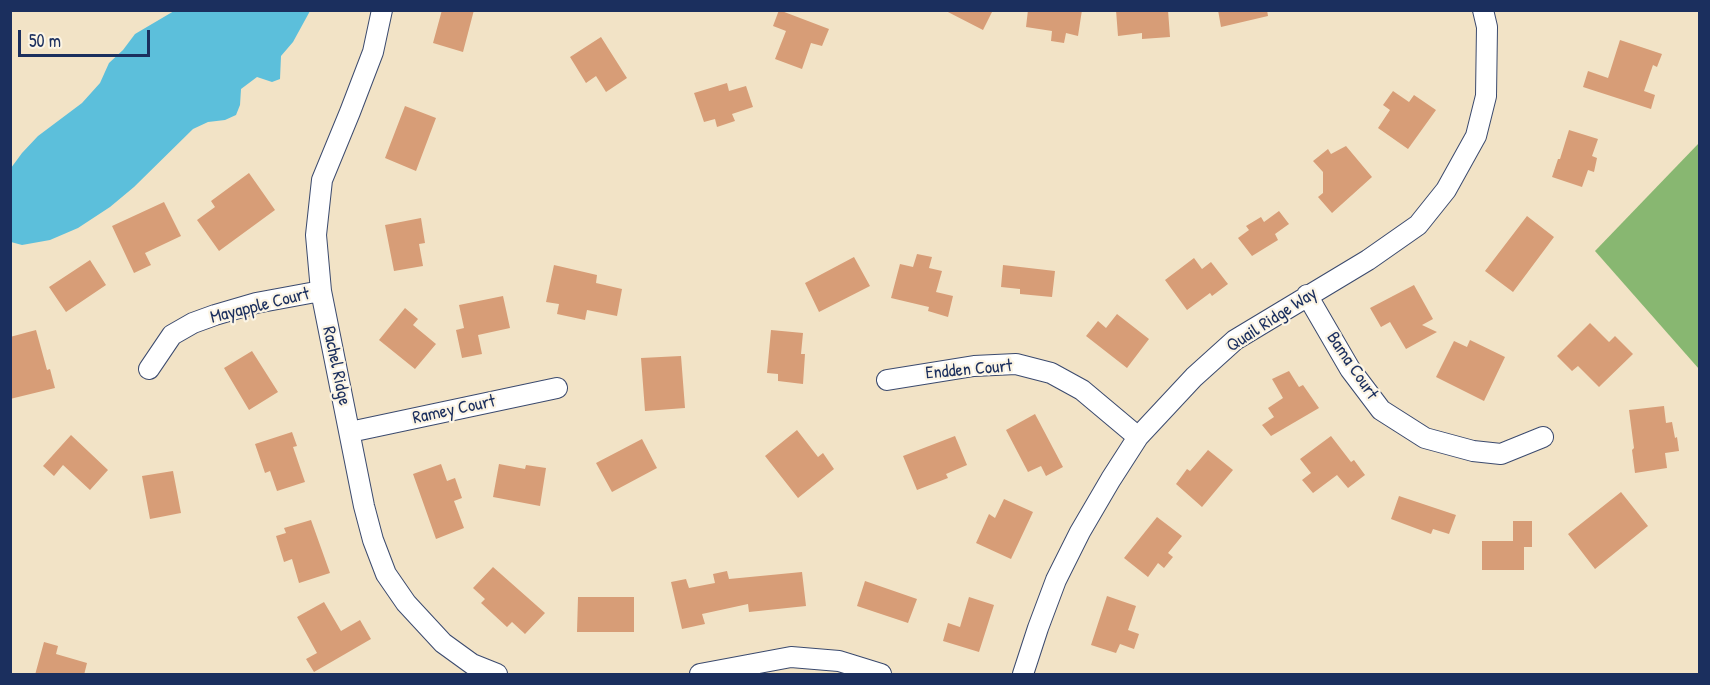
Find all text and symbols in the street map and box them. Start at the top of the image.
scale bar [21,18,153,56]
text: 50 m [29,28,61,53]
street label: Mayapple Court [208,283,312,329]
street label: Quail Ridge Way [1223,283,1321,357]
street label: Rachel Ridge [317,325,355,407]
street label: Bama Court [1322,328,1382,404]
street label: Endden Court [925,355,1013,385]
street label: Ramey Court [411,391,497,429]

